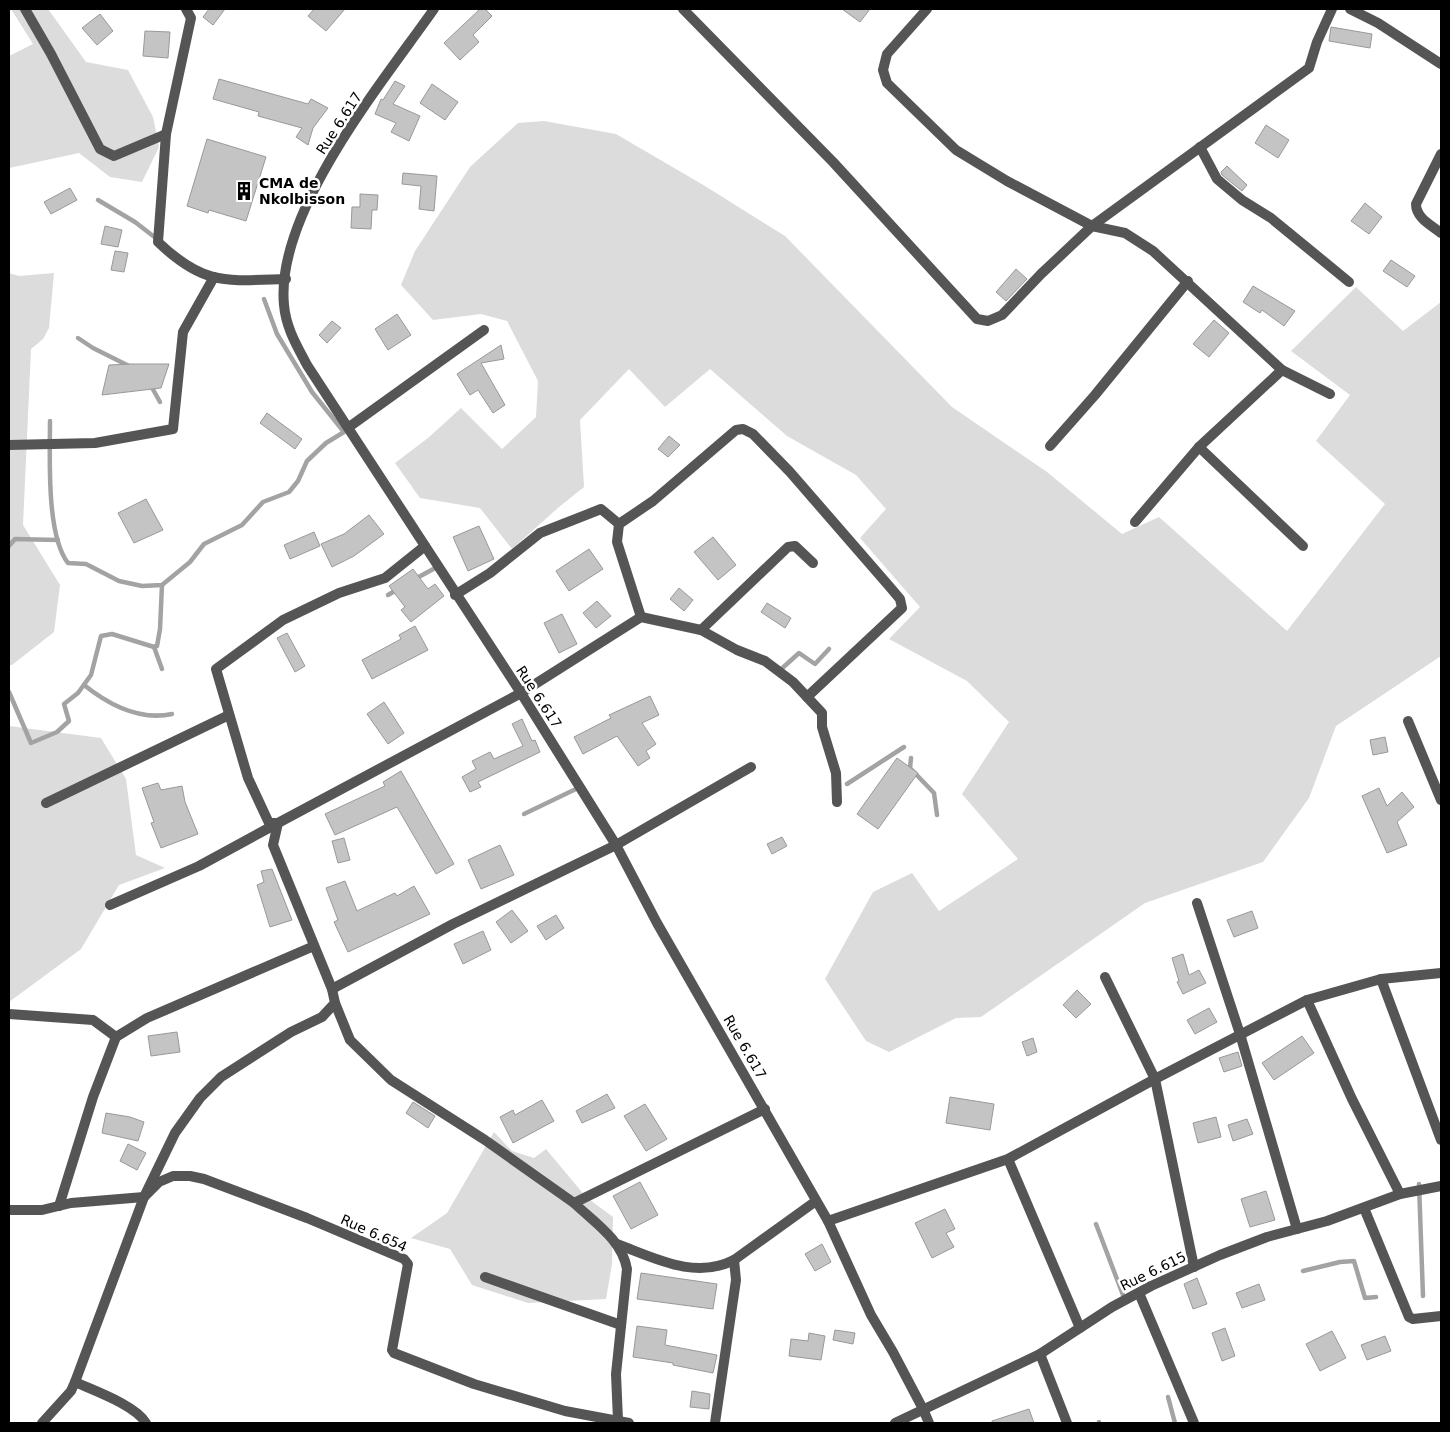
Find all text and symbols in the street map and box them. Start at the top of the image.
street label: Rue 6.617 [313,89,365,157]
place label: CMA de Nkolbisson [259,175,345,207]
building icon: CMA de Nkolbisson [233,180,255,202]
street label: Rue 6.617 [513,663,565,731]
street label: Rue 6.617 [720,1012,770,1082]
street label: Rue 6.654 [338,1211,410,1255]
street label: Rue 6.615 [1118,1248,1188,1294]

